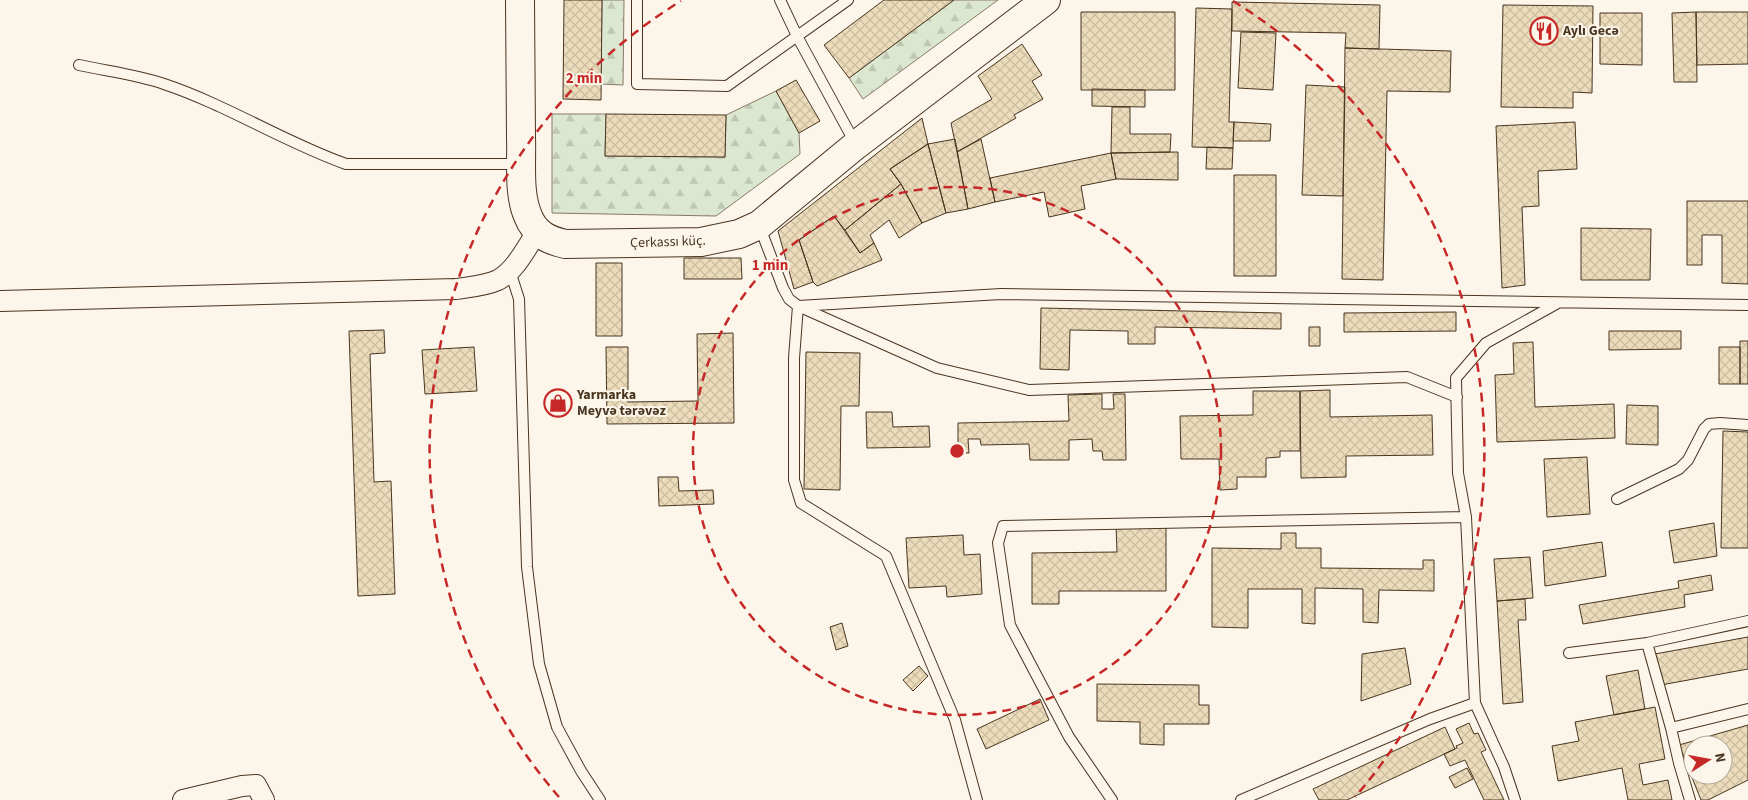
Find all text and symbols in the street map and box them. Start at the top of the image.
restaurant icon: Aylı Gecə [1529,16,1559,46]
place label: Aylı Gecə [1562,21,1619,41]
text: 2 min [566,68,602,89]
street label: Çerkassı küç. [630,231,706,253]
text: 1 min [752,255,788,276]
place label: Yarmarka Meyvә tәrәvәz [576,385,667,421]
shop icon: Yarmarka Meyvә tәrәvәz [543,388,573,418]
centre of rings [948,442,966,460]
north arrow [1683,735,1733,785]
text: N [1709,751,1730,764]

